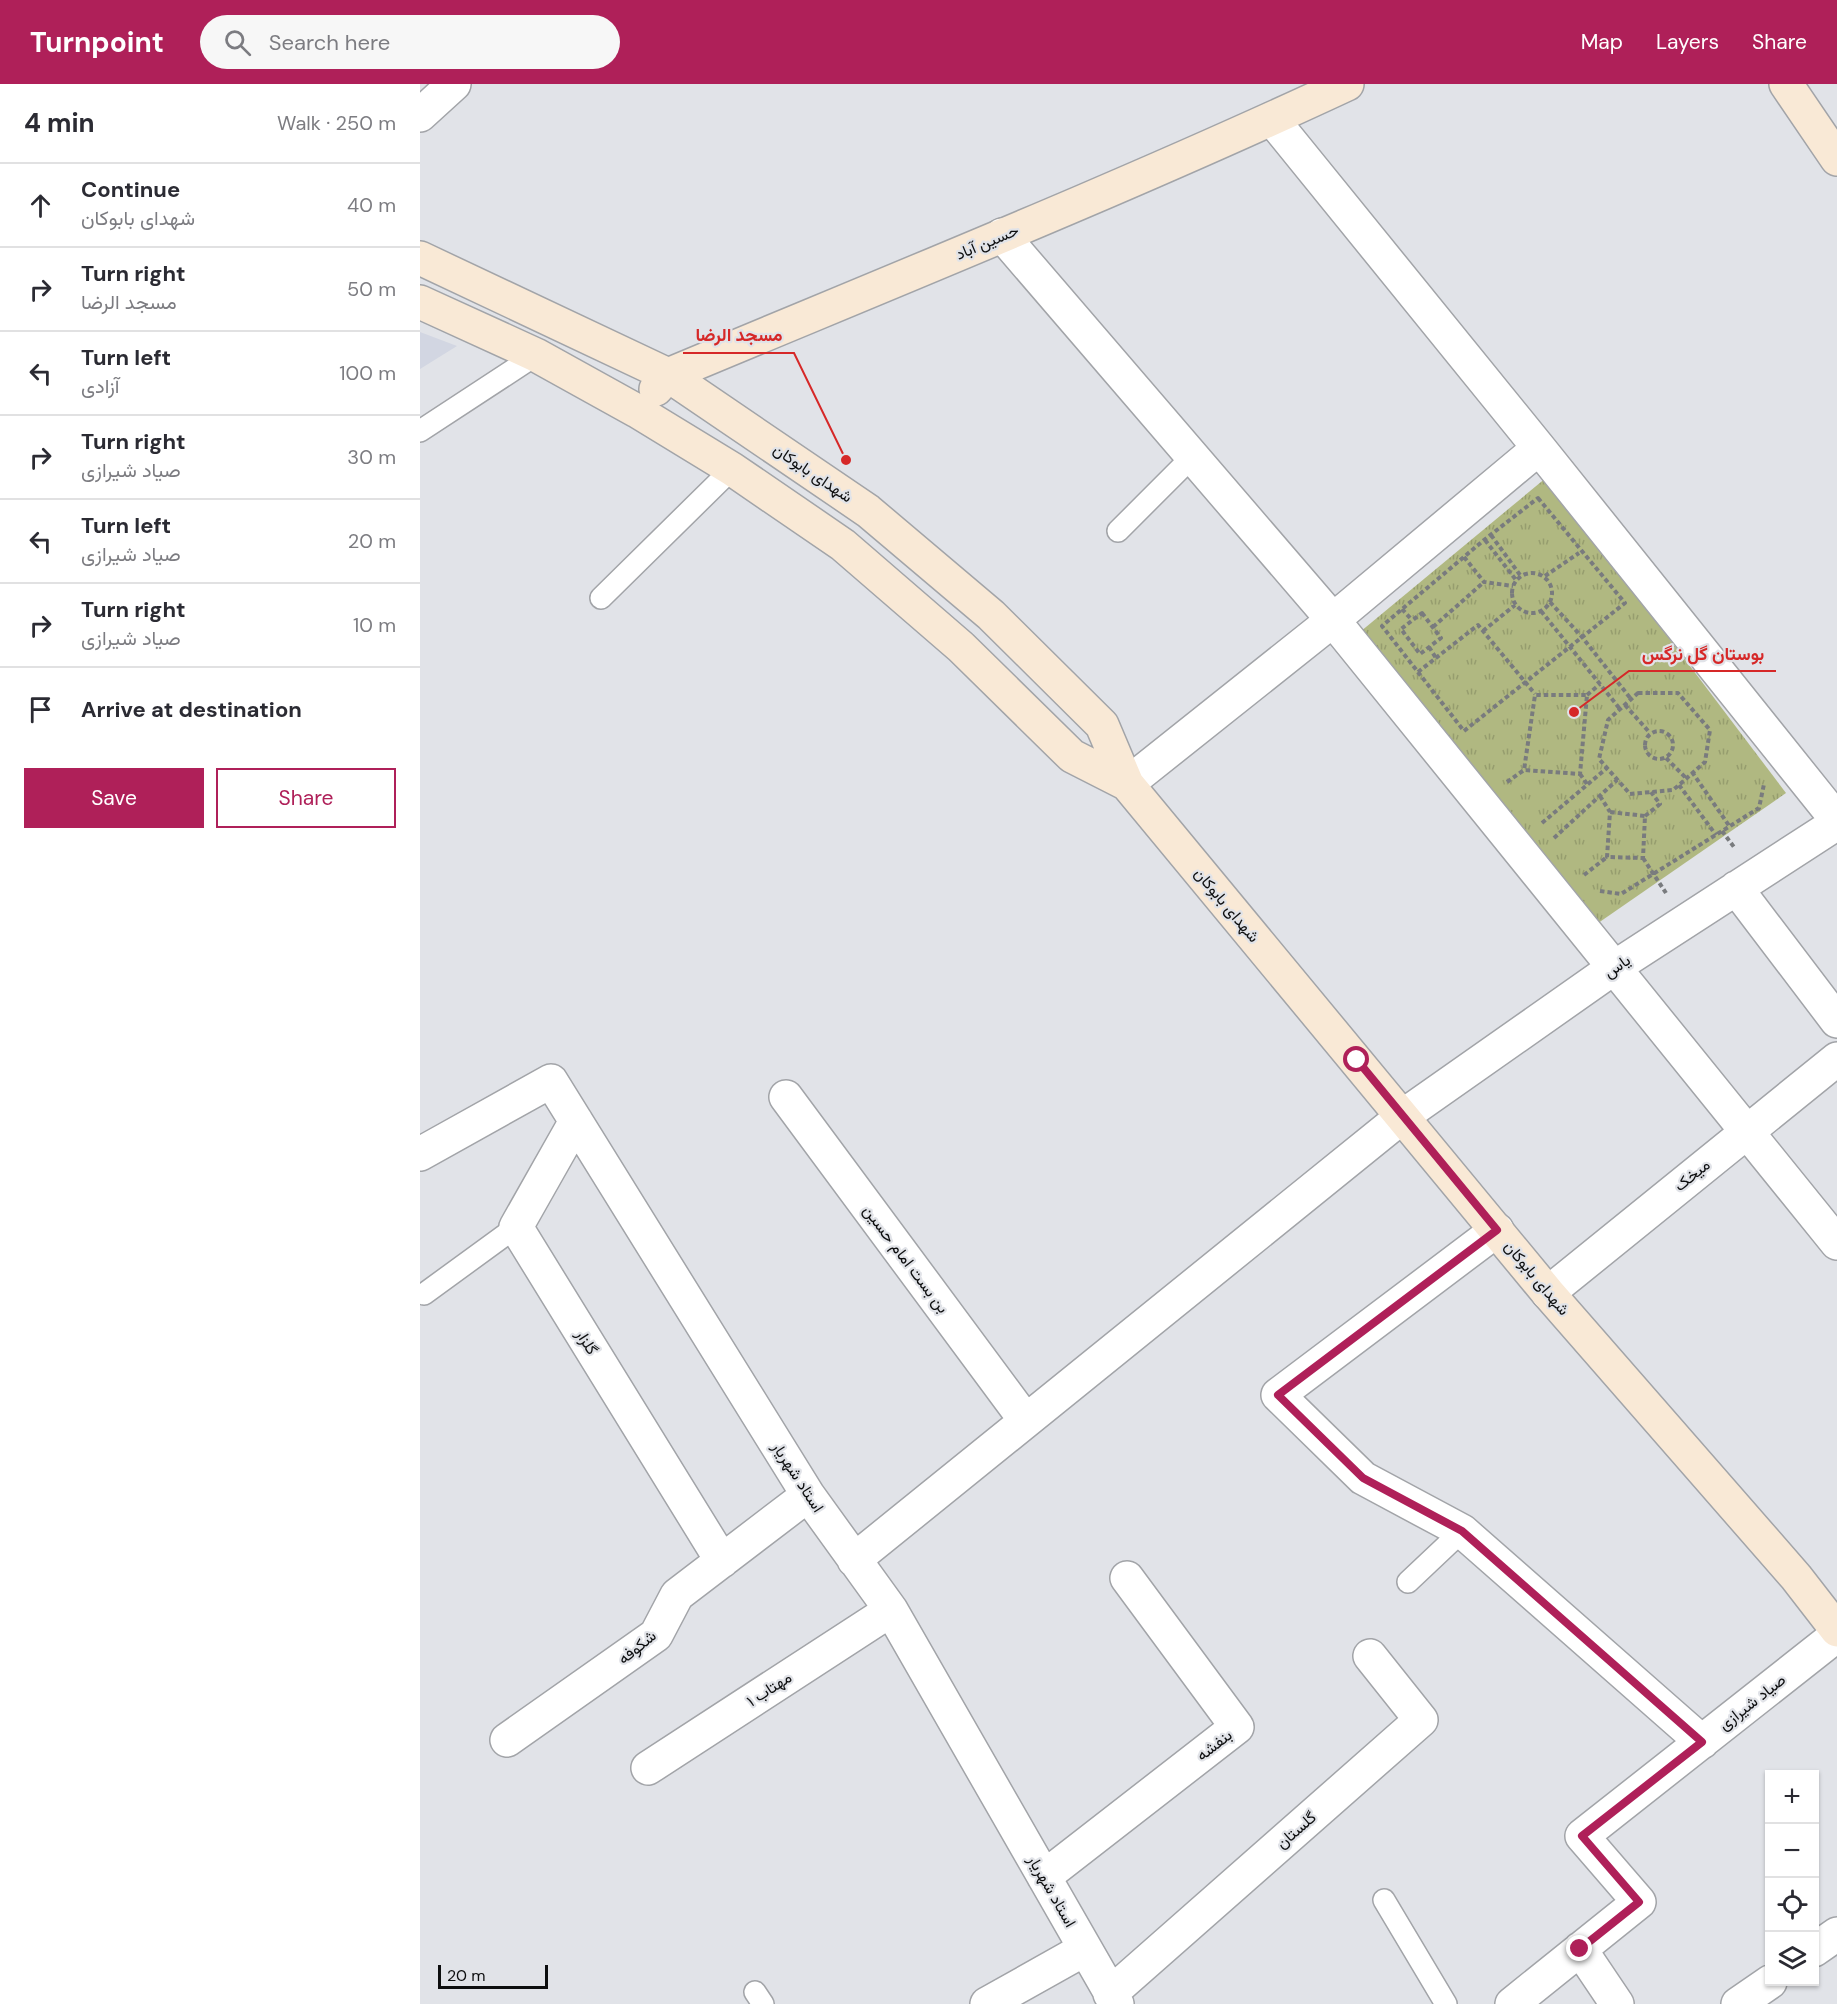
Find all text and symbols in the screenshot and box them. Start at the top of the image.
search box [200,15,620,69]
text: Turnpoint [30,24,164,61]
icon: search [221,26,254,59]
text: Search here [269,28,390,57]
text: Map [1581,28,1623,56]
text: Layers [1656,28,1719,56]
text: Share [1752,28,1807,56]
text: 4 min [24,106,95,140]
text: Walk · 250 m [277,110,396,136]
text: Continue [81,175,180,204]
icon: ahead [24,189,57,222]
text: 40 m [347,192,396,218]
text: شهدای بابوکان [81,205,195,231]
street label: حسین آباد [952,219,1022,265]
text: Turn right [81,259,186,288]
icon: right [24,273,57,306]
text: 50 m [347,276,396,302]
text: مسجد الرضا [81,289,177,315]
callout: مسجد الرضا [683,317,794,353]
text: مسجد الرضا [695,323,783,347]
text: Turn left [81,343,171,372]
icon: left [24,357,57,390]
text: 100 m [339,360,396,386]
text: آزادی [81,373,119,399]
text: Turn right [81,427,186,456]
street label: شهدای بابوکان [769,439,857,507]
icon: right [24,441,57,474]
text: 30 m [347,444,396,470]
text: صیاد شیرازی [81,457,181,483]
text: Turn left [81,511,171,540]
icon: left [24,525,57,558]
text: 20 m [348,528,396,554]
text: صیاد شیرازی [81,541,181,567]
text: Turn right [81,595,186,624]
icon: right [24,609,57,642]
text: 10 m [353,612,396,638]
text: صیاد شیرازی [81,625,181,651]
callout: بوستان گل نرگس [1629,635,1776,671]
text: بوستان گل نرگس [1642,642,1764,666]
icon: arrive [24,693,57,726]
text: Arrive at destination [81,695,302,724]
button: Save [24,768,204,828]
button: Share [216,768,396,828]
street label: شهدای بابوکان [1190,863,1264,947]
street label: یاس [1599,949,1635,983]
route start [1343,1046,1369,1072]
street label: میخک [1670,1154,1714,1196]
street label: بن بست امام حسین [858,1201,954,1317]
street label: شهدای بابوکان [1500,1236,1574,1320]
street label: گلزار [571,1324,603,1359]
street label: استاد شهریار [767,1437,829,1516]
street label: شکوفه [613,1625,661,1669]
street label: مهتاب ۱ [742,1667,796,1711]
street label: صیاد شیرازی [1714,1669,1790,1735]
street label: بنفشه [1192,1724,1236,1766]
map controls [1765,1770,1819,1986]
button: + [1765,1770,1819,1824]
street label: گلستان [1271,1807,1321,1853]
button: − [1765,1824,1819,1878]
street label: استاد شهریار [1022,1850,1081,1931]
button: locate [1765,1878,1819,1932]
button: layers [1765,1932,1819,1986]
route end [1566,1935,1592,1961]
scale bar [438,1962,548,1990]
text: 20 m [447,1965,486,1986]

